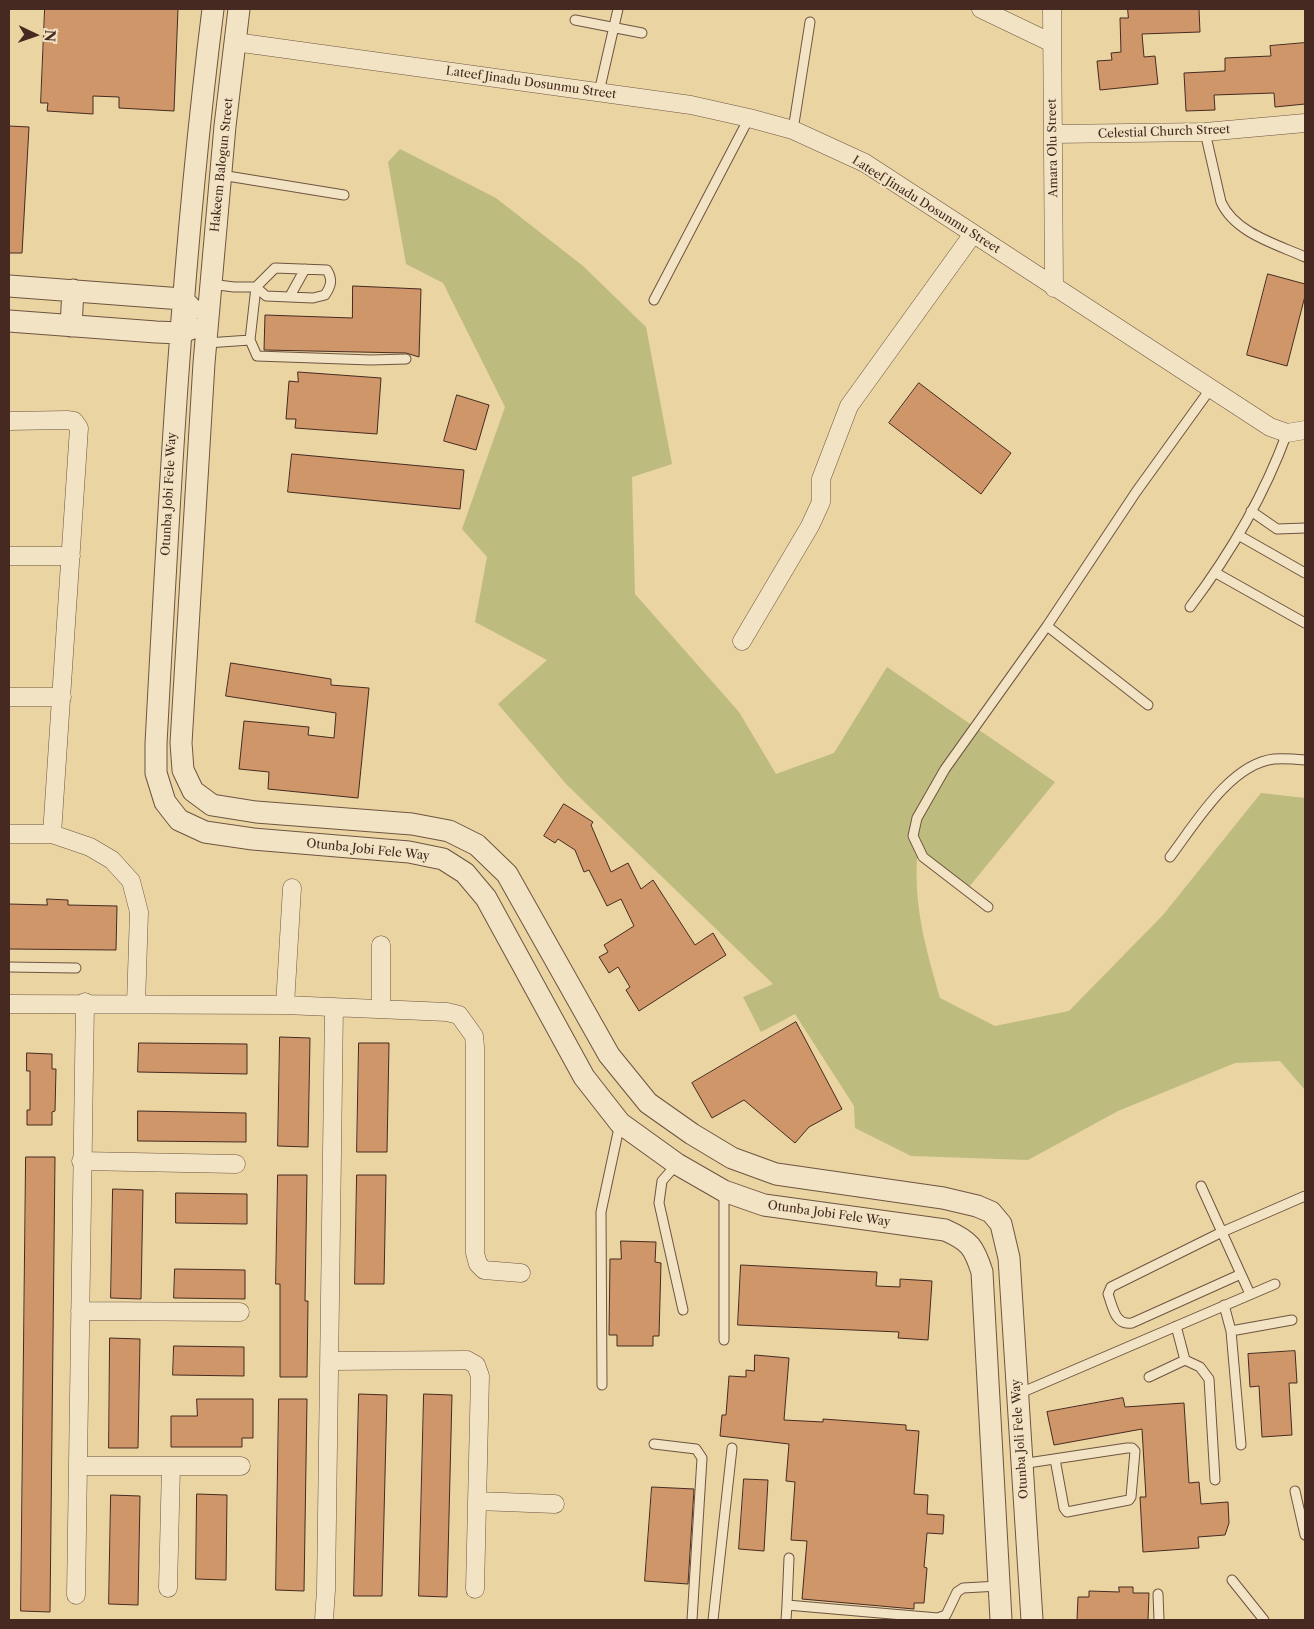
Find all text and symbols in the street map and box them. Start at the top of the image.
north arrow [10,10,60,60]
text: N [41,29,59,42]
street label: Lateef Jinadu Dosunmu Street [445,64,617,102]
street label: Hakeem Balogun Street [208,97,236,233]
street label: Amara Olu Street [1045,98,1061,198]
street label: Celestial Church Street [1098,122,1230,142]
street label: Lateef Jinadu Dosunmu Street [849,153,1003,257]
street label: Otunba Jobi Fele Way [159,432,179,556]
street label: Otunba Jobi Fele Way [306,836,430,864]
street label: Otunba Jobi Fele Way [767,1198,891,1230]
street label: Otunba Joli Fele Way [1009,1379,1031,1499]

